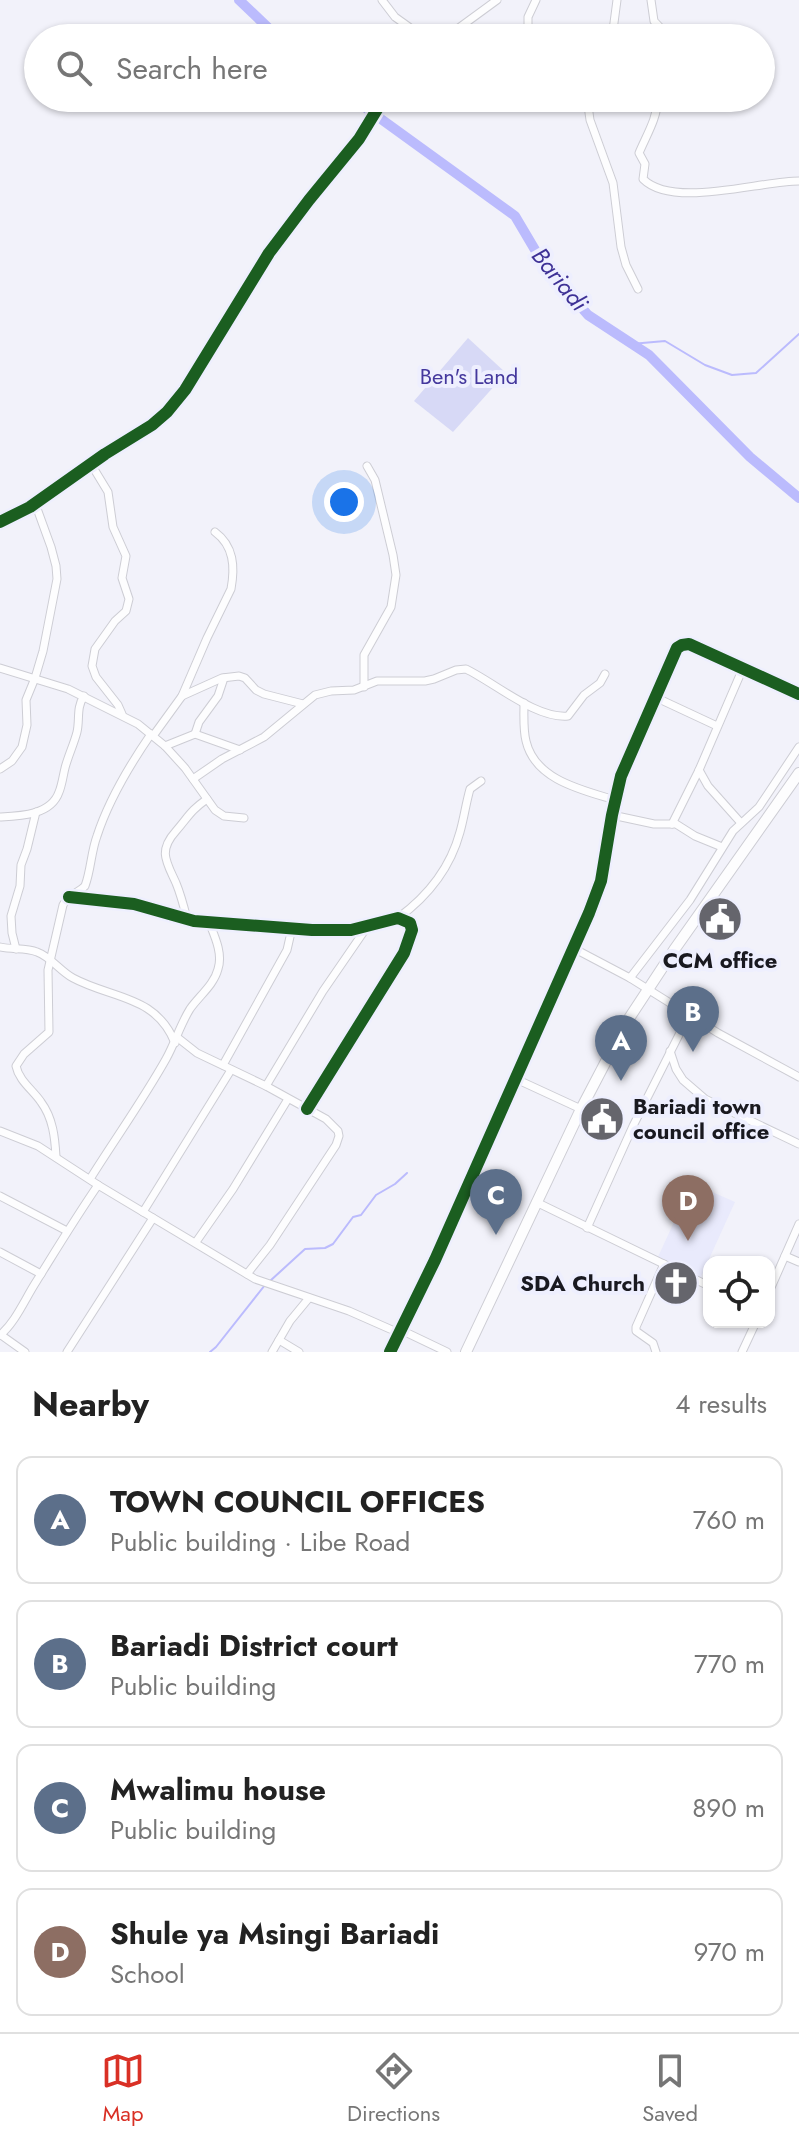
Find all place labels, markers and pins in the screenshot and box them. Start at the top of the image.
public building icon: CCM office [696,895,744,943]
place label: CCM office [663,944,777,976]
pin: B [667,986,719,1052]
pin: A [595,1015,647,1081]
place label: Bariadi town council office [633,1090,769,1147]
public building icon: Bariadi town council office [578,1095,626,1143]
pin: C [470,1169,522,1235]
pin: D [662,1175,714,1241]
church icon: SDA Church [652,1259,700,1307]
place label: SDA Church [520,1267,645,1299]

